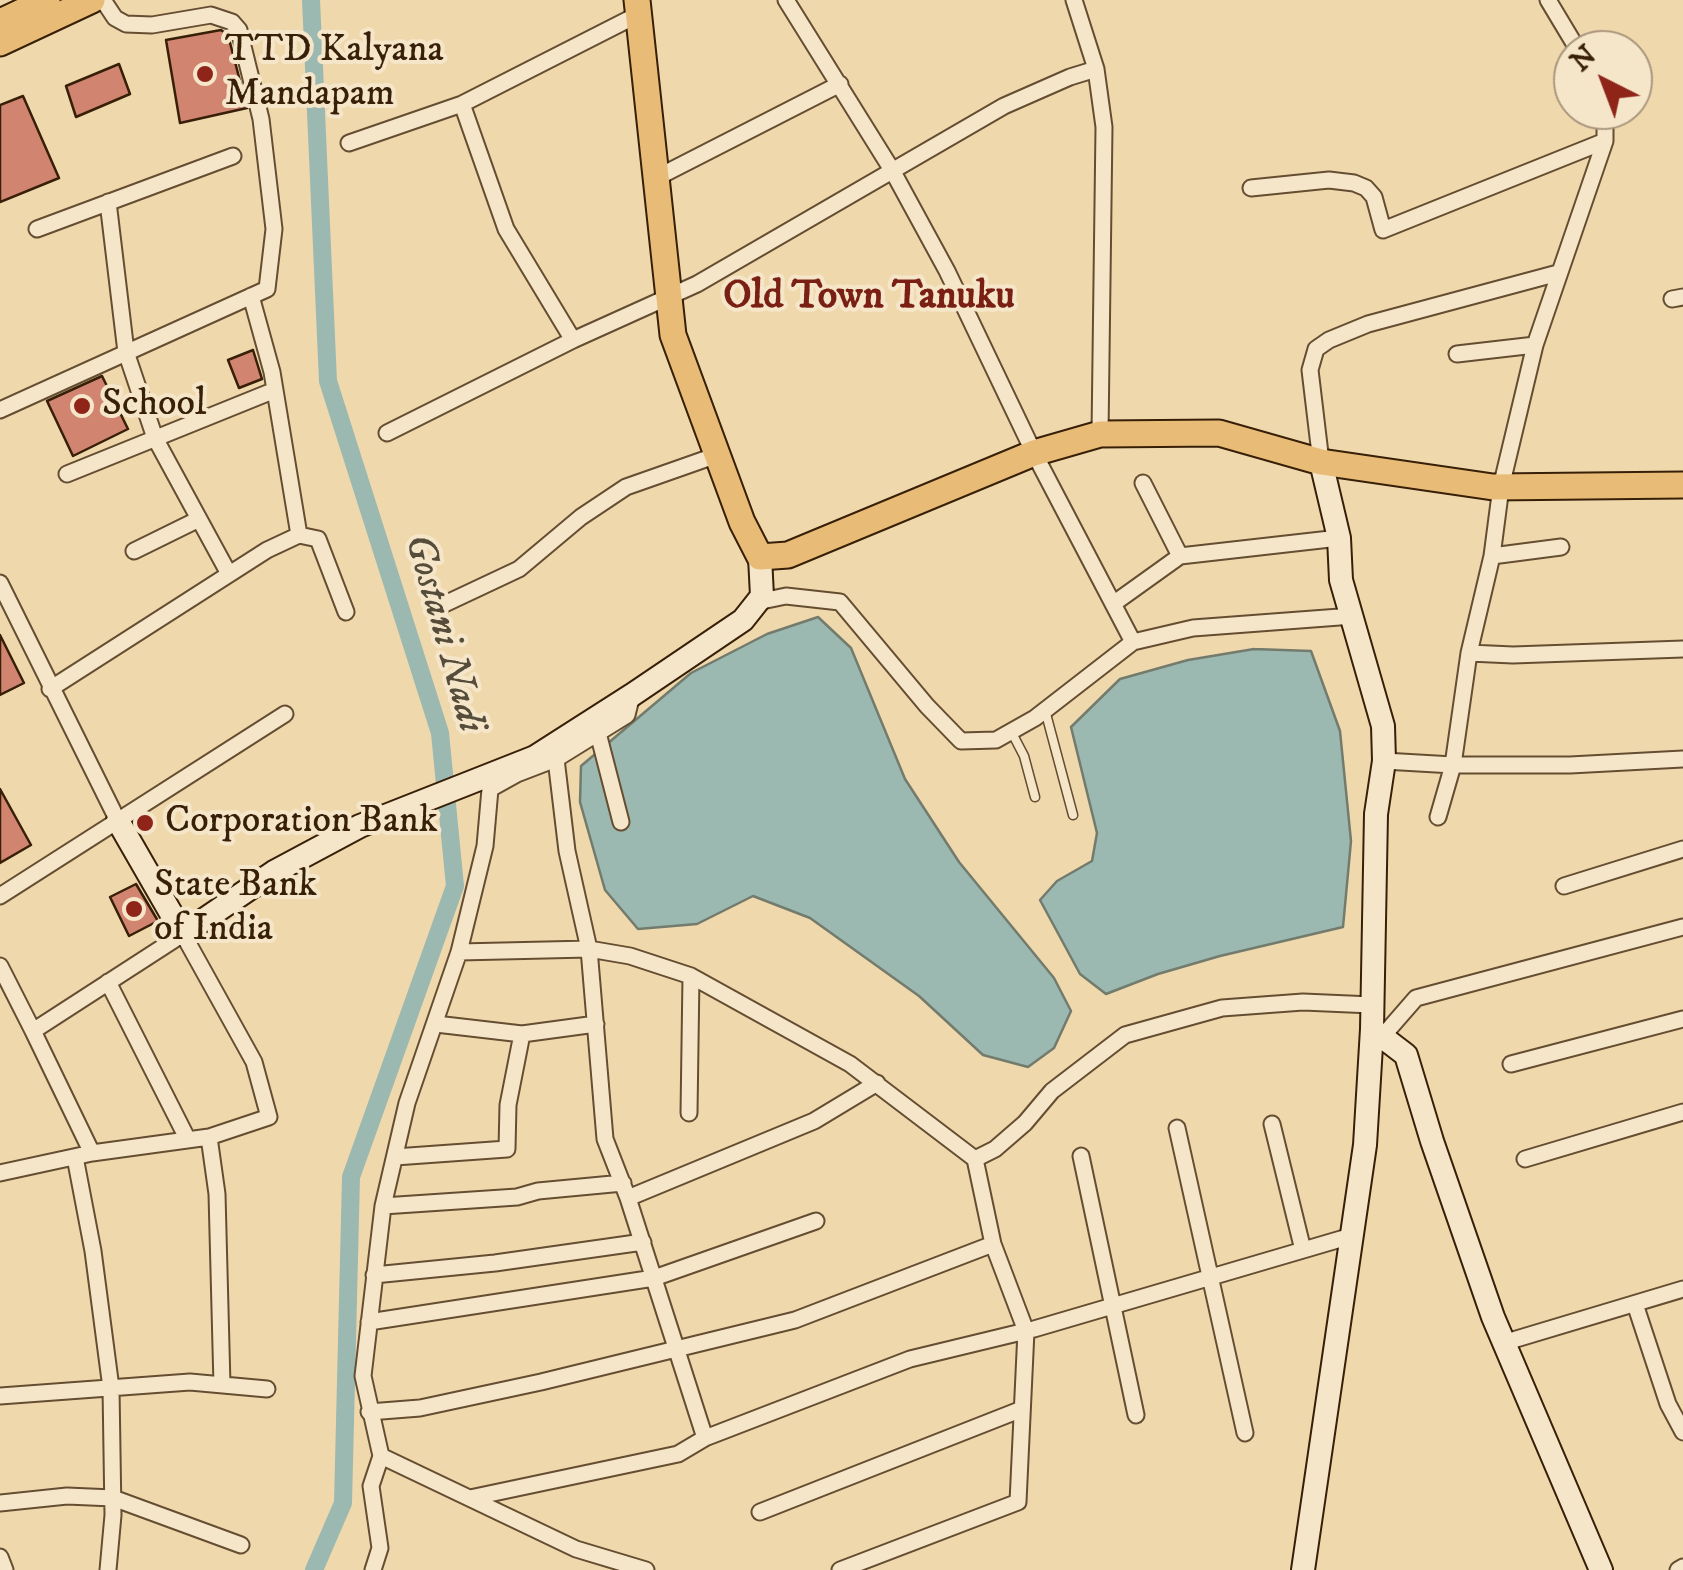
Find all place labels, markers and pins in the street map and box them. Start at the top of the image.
place label: TTD Kalyana Mandapam [225,29,444,118]
marker: TTD Kalyana Mandapam [194,63,216,85]
place label: School [102,383,206,429]
marker: School [71,395,93,417]
place label: Corporation Bank [165,800,438,846]
marker: Corporation Bank [134,812,156,834]
place label: State Bank of India [154,864,317,954]
marker: State Bank of India [123,898,145,920]

